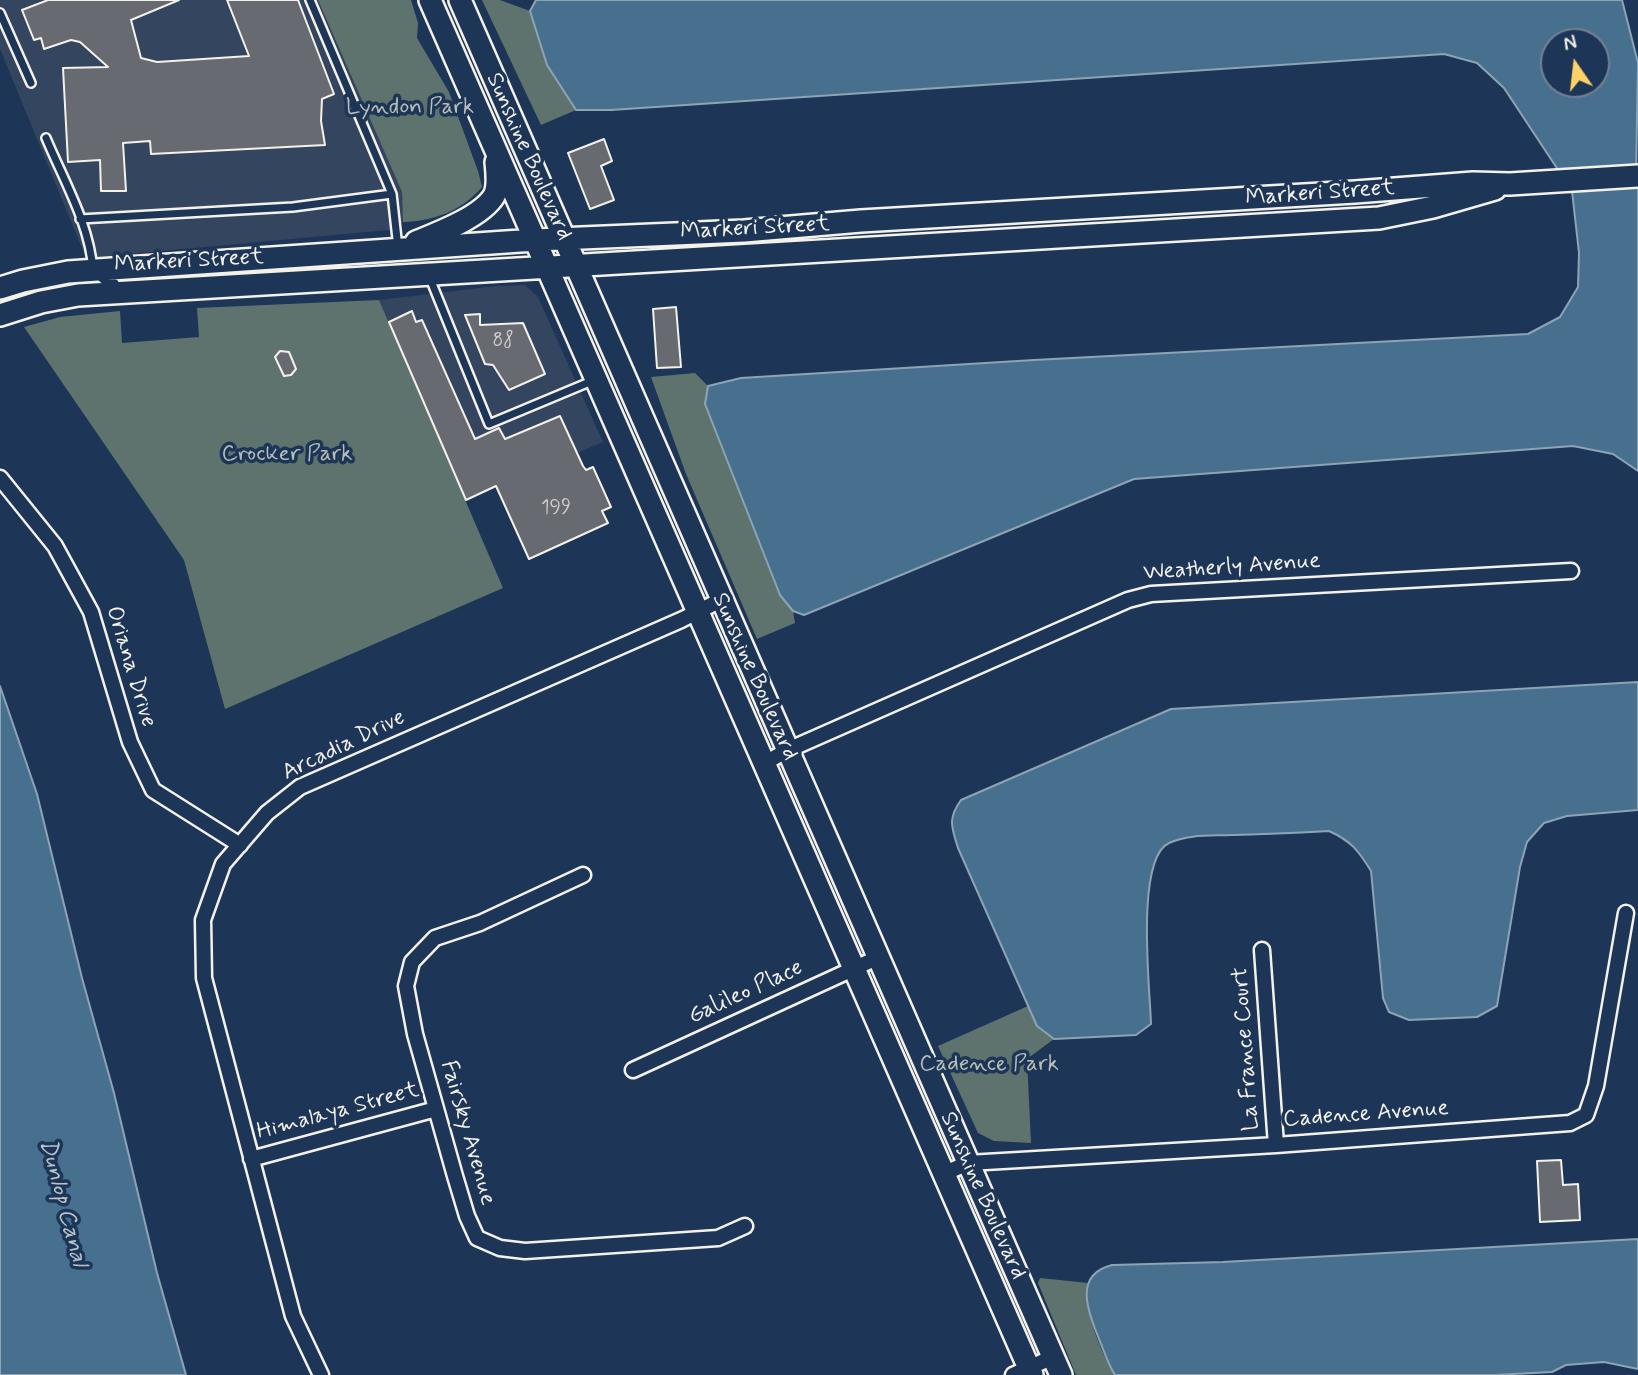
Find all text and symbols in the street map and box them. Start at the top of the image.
north arrow [1540,28,1610,98]
text: N [1561,30,1579,58]
street label: Sunshine Boulevard [479,69,577,245]
park label: Lyndon Park [346,94,474,122]
street label: Markeri Street [1244,175,1396,213]
street label: Markeri Street [680,211,830,247]
street label: Markeri Street [114,244,264,280]
house number: 88 [492,331,514,353]
park label: Crocker Park [221,441,353,469]
house number: 199 [541,498,571,520]
street label: Weatherly Avenue [1143,548,1321,588]
street label: Sunshine Boulevard [705,589,803,765]
street label: Oriana Drive [99,603,161,731]
street label: Arcadia Drive [278,704,410,788]
street label: Galileo Place [685,955,807,1031]
street label: La France Court [1228,966,1266,1132]
park label: Cadence Park [919,1051,1059,1079]
street label: Fairsky Avenue [433,1057,501,1209]
street label: Himalaya Street [254,1077,422,1147]
street label: Cadence Avenue [1282,1095,1450,1135]
street label: Sunshine Boulevard [933,1108,1031,1284]
water label: Dunlop Canal [31,1136,93,1270]

